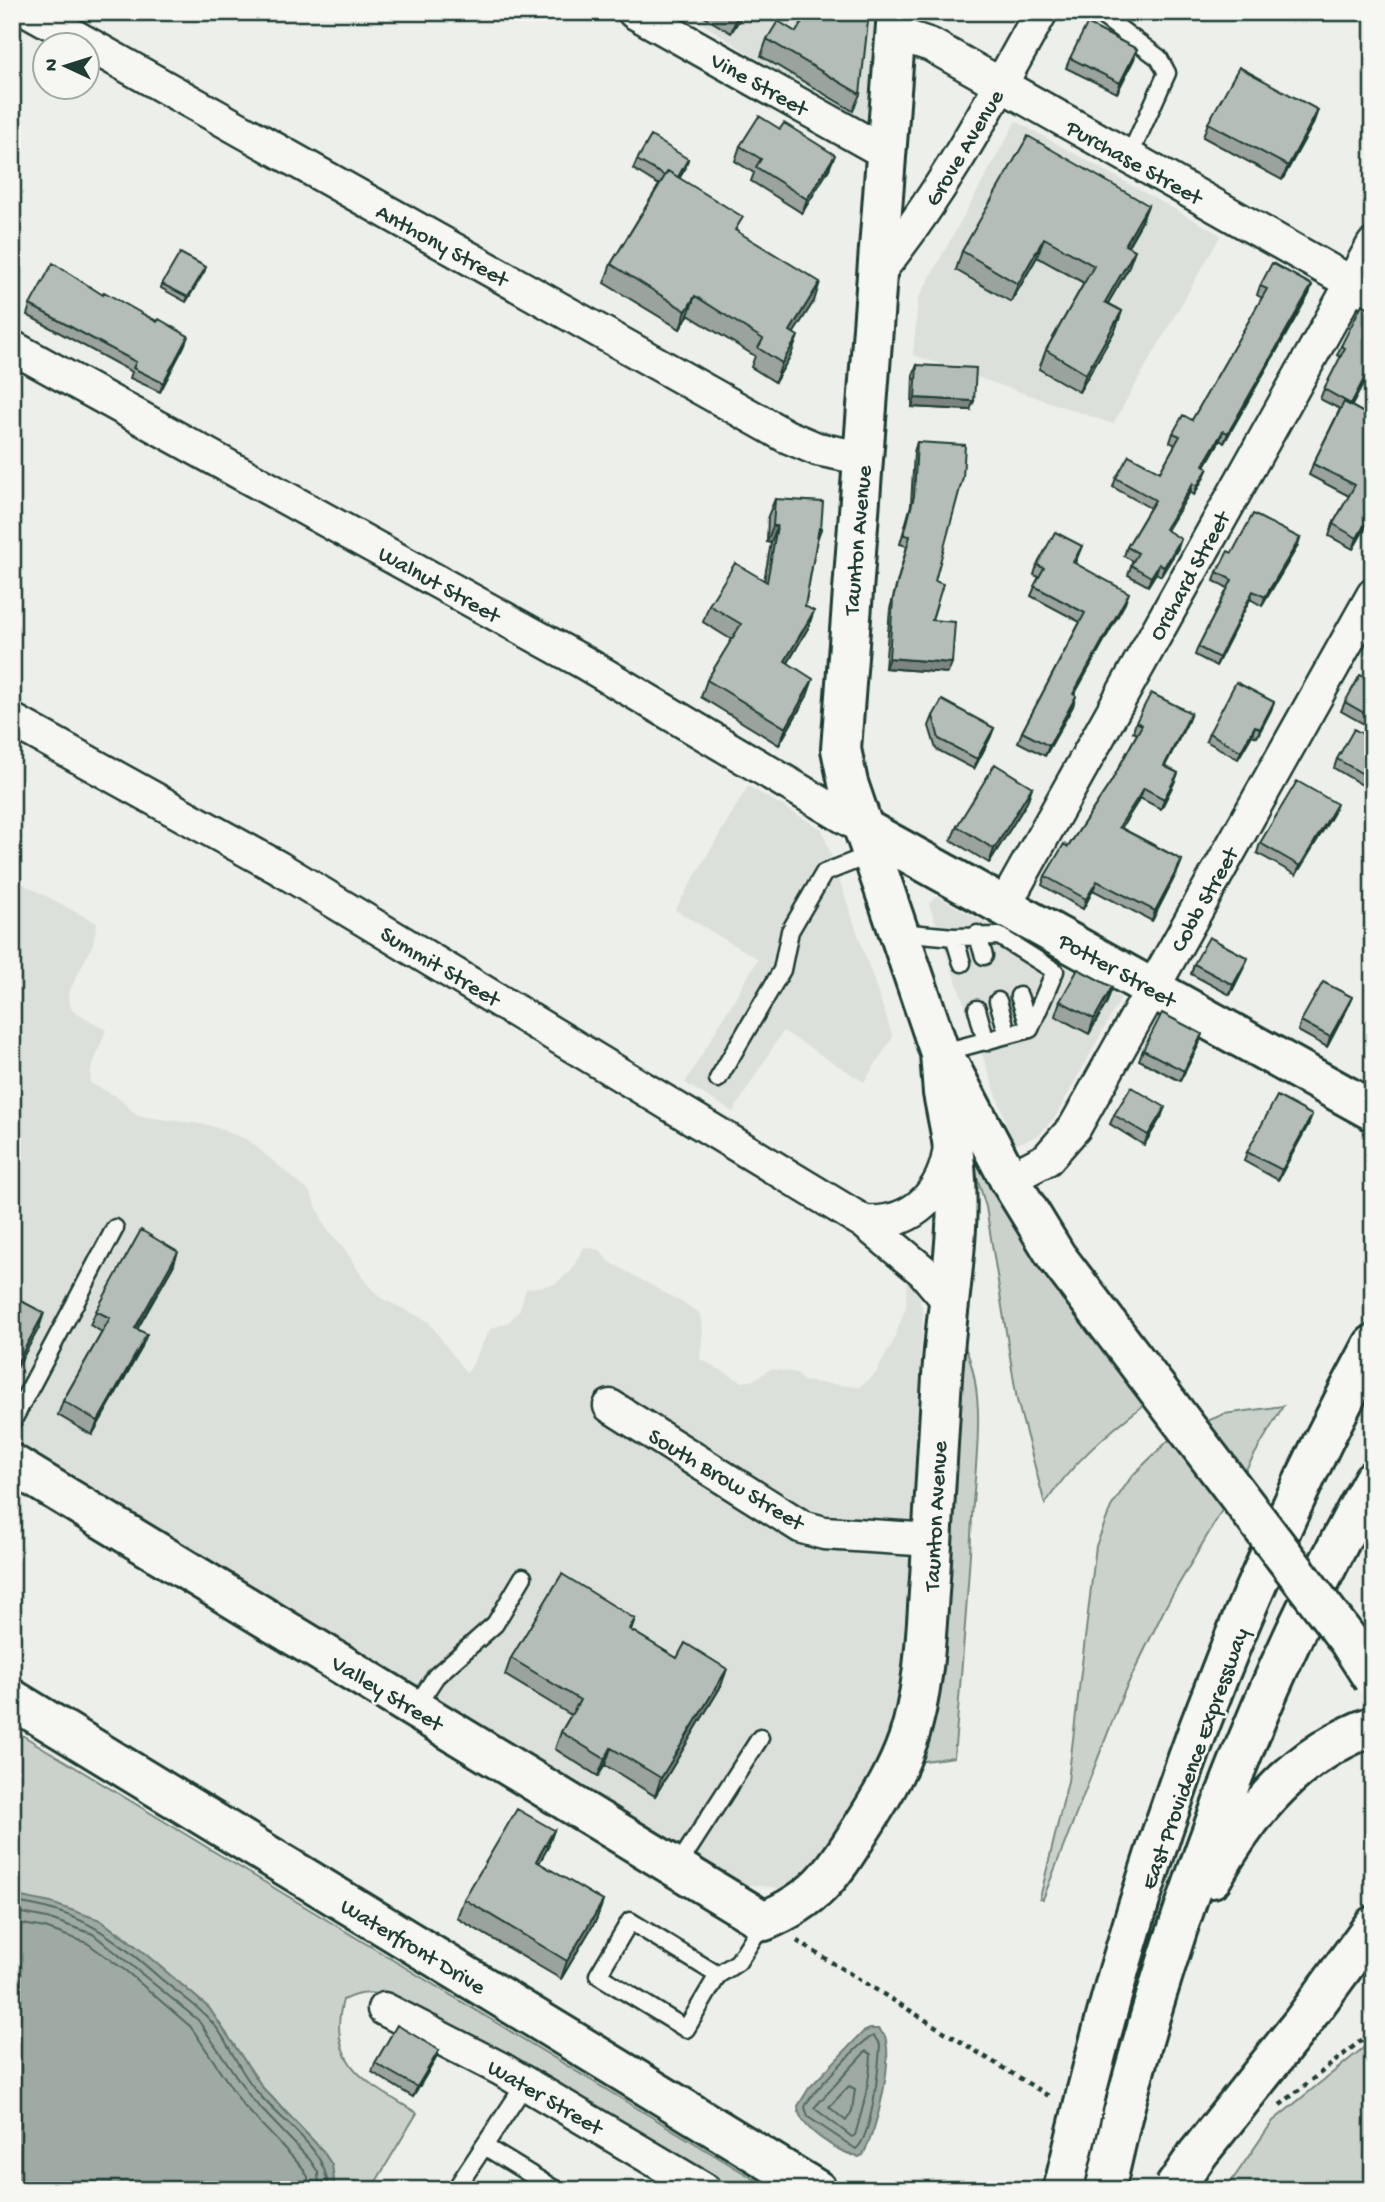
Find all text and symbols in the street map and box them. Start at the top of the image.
north arrow [32,32,102,102]
street label: Vine Street [704,48,813,125]
text: N [41,58,64,72]
street label: Grove Avenue [921,85,1012,212]
street label: Purchase Street [1060,115,1208,213]
street label: Anthony Street [370,200,514,295]
street label: Taunton Avenue [839,463,880,618]
street label: Orchard Street [1145,506,1238,646]
street label: Walnut Street [373,541,505,631]
street label: Cobb Street [1166,842,1247,958]
street label: Summit Street [374,922,506,1015]
street label: Potter Street [1052,928,1181,1016]
street label: South Brow Street [642,1424,809,1539]
street label: Taunton Avenue [920,1439,955,1594]
street label: East Providence Expressway [1136,1625,1256,1894]
street label: Valley Street [325,1651,448,1740]
street label: Waterfront Drive [335,1894,491,2003]
street label: Water Street [482,2055,608,2144]

